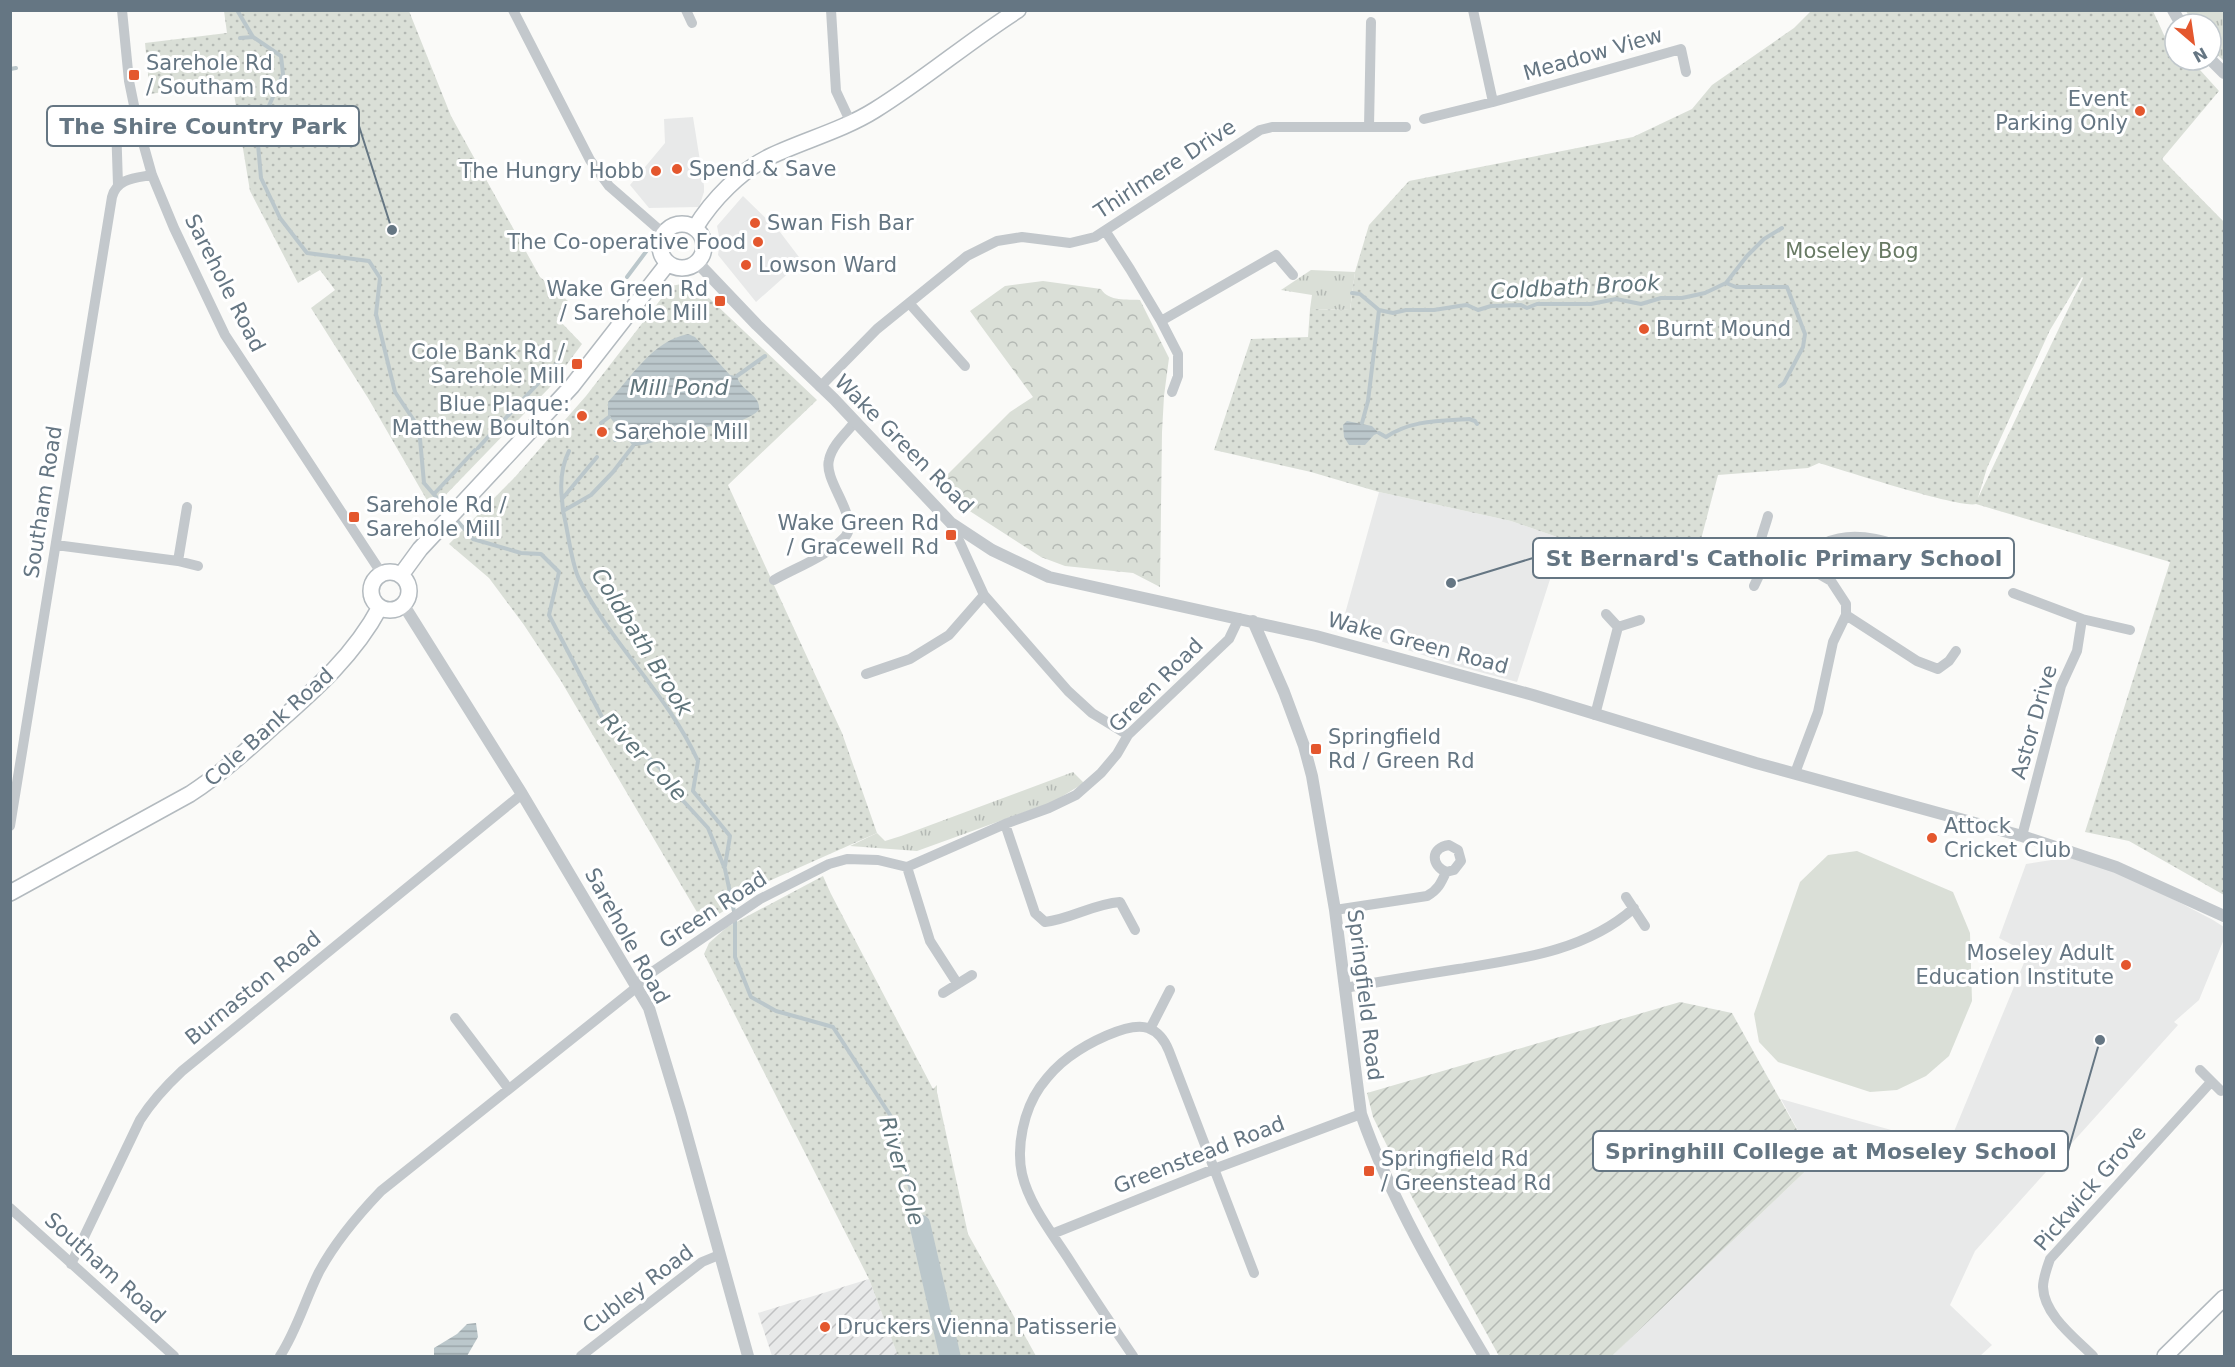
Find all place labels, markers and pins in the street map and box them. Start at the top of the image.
place label: Sarehole Rd / Southam Rd [146,51,289,99]
marker: Sarehole Rd / Southam Rd [127,68,141,82]
place label: Event Parking Only [1995,87,2128,135]
marker: Event Parking Only [2133,104,2147,118]
callout: The Shire Country Park [47,106,359,146]
place label: Spend & Save [689,157,837,181]
place label: The Hungry Hobb [458,159,644,183]
marker: Spend & Save [670,162,684,176]
marker: The Hungry Hobb [649,164,663,178]
place label: Swan Fish Bar [767,211,914,235]
marker: Swan Fish Bar [748,216,762,230]
place label: The Co-operative Food [506,230,746,254]
marker: The Co-operative Food [751,235,765,249]
place label: Lowson Ward [758,253,897,277]
marker: Lowson Ward [739,258,753,272]
place label: Wake Green Rd / Sarehole Mill [547,277,708,325]
marker: Wake Green Rd / Sarehole Mill [713,294,727,308]
place label: Burnt Mound [1656,317,1791,341]
marker: Burnt Mound [1637,322,1651,336]
place label: Cole Bank Rd / Sarehole Mill [411,340,566,388]
marker: Cole Bank Rd / Sarehole Mill [570,357,584,371]
place label: Blue Plaque: Matthew Boulton [392,392,570,440]
marker: Blue Plaque: Matthew Boulton [575,409,589,423]
place label: Sarehole Mill [614,420,749,444]
marker: Sarehole Mill [595,425,609,439]
place label: Sarehole Rd / Sarehole Mill [366,493,507,541]
marker: Sarehole Rd / Sarehole Mill [347,510,361,524]
place label: Wake Green Rd / Gracewell Rd [778,511,939,559]
marker: Wake Green Rd / Gracewell Rd [944,528,958,542]
callout: St Bernard's Catholic Primary School [1533,538,2014,578]
place label: Springfield Rd / Green Rd [1328,725,1475,773]
marker: Springfield Rd / Green Rd [1309,742,1323,756]
place label: Attock Cricket Club [1944,814,2071,862]
marker: Attock Cricket Club [1925,831,1939,845]
place label: Moseley Adult Education Institute [1916,941,2114,989]
marker: Moseley Adult Education Institute [2119,958,2133,972]
callout: Springhill College at Moseley School [1593,1131,2068,1171]
place label: Springfield Rd / Greenstead Rd [1381,1147,1551,1195]
marker: Springfield Rd / Greenstead Rd [1362,1164,1376,1178]
place label: Druckers Vienna Patisserie [837,1315,1117,1339]
marker: Druckers Vienna Patisserie [818,1320,832,1334]

